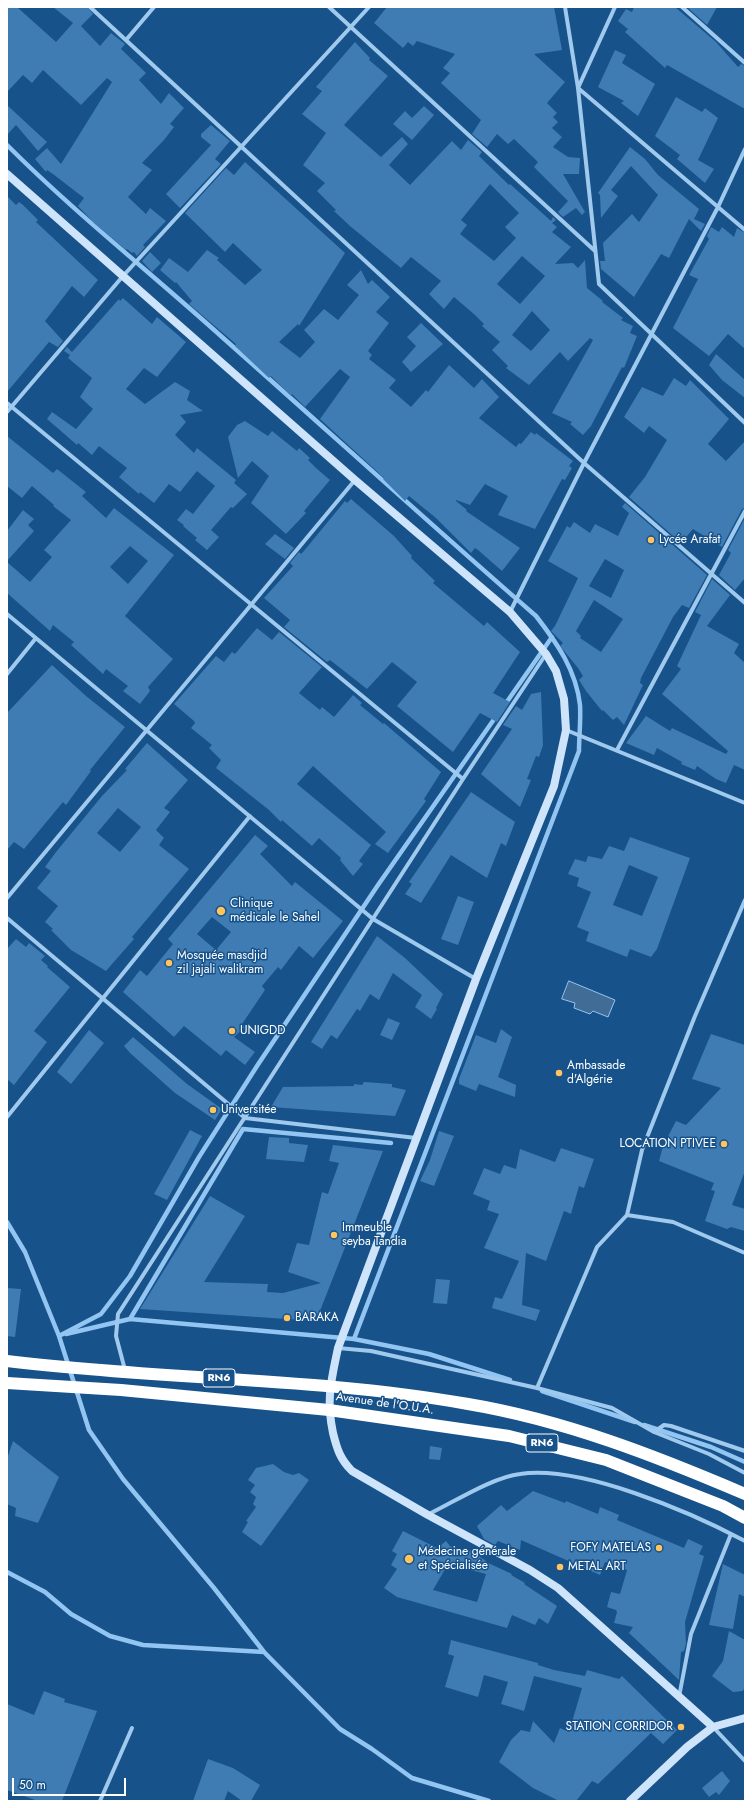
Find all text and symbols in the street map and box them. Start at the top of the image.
place label: Lycée Arafat [659,533,720,547]
marker: Lycée Arafat [646,535,656,545]
place label: Clinique médicale le Sahel [230,897,320,925]
marker: Clinique médicale le Sahel [215,905,227,917]
place label: Mosquée masdjid zil jajali walikram [177,949,267,977]
marker: Mosquée masdjid zil jajali walikram [164,958,174,968]
place label: UNIGDD [240,1024,285,1038]
marker: UNIGDD [227,1026,237,1036]
place label: Ambassade d'Algérie [567,1059,625,1087]
marker: Ambassade d'Algérie [554,1068,564,1078]
place label: Universitée [221,1103,277,1117]
marker: Universitée [208,1105,218,1115]
place label: LOCATION PTIVEE [620,1137,716,1151]
marker: LOCATION PTIVEE [719,1139,729,1149]
place label: Immeuble seyba Tandia [342,1221,407,1249]
marker: Immeuble seyba Tandia [329,1230,339,1240]
place label: BARAKA [295,1311,339,1325]
marker: BARAKA [282,1313,292,1323]
road number: RN6 [203,1369,235,1387]
street label: Avenue de l'O.U.A. [335,1390,435,1418]
road number: RN6 [526,1434,558,1452]
place label: FOFY MATELAS [570,1541,651,1555]
marker: FOFY MATELAS [654,1543,664,1553]
place label: Médecine générale et Spécialisée [418,1545,516,1573]
marker: Médecine générale et Spécialisée [403,1553,415,1565]
place label: METAL ART [568,1560,626,1574]
marker: METAL ART [555,1562,565,1572]
place label: STATION CORRIDOR [566,1720,673,1734]
marker: STATION CORRIDOR [676,1722,686,1732]
scale bar [14,1770,128,1796]
text: 50 m [19,1776,46,1794]

